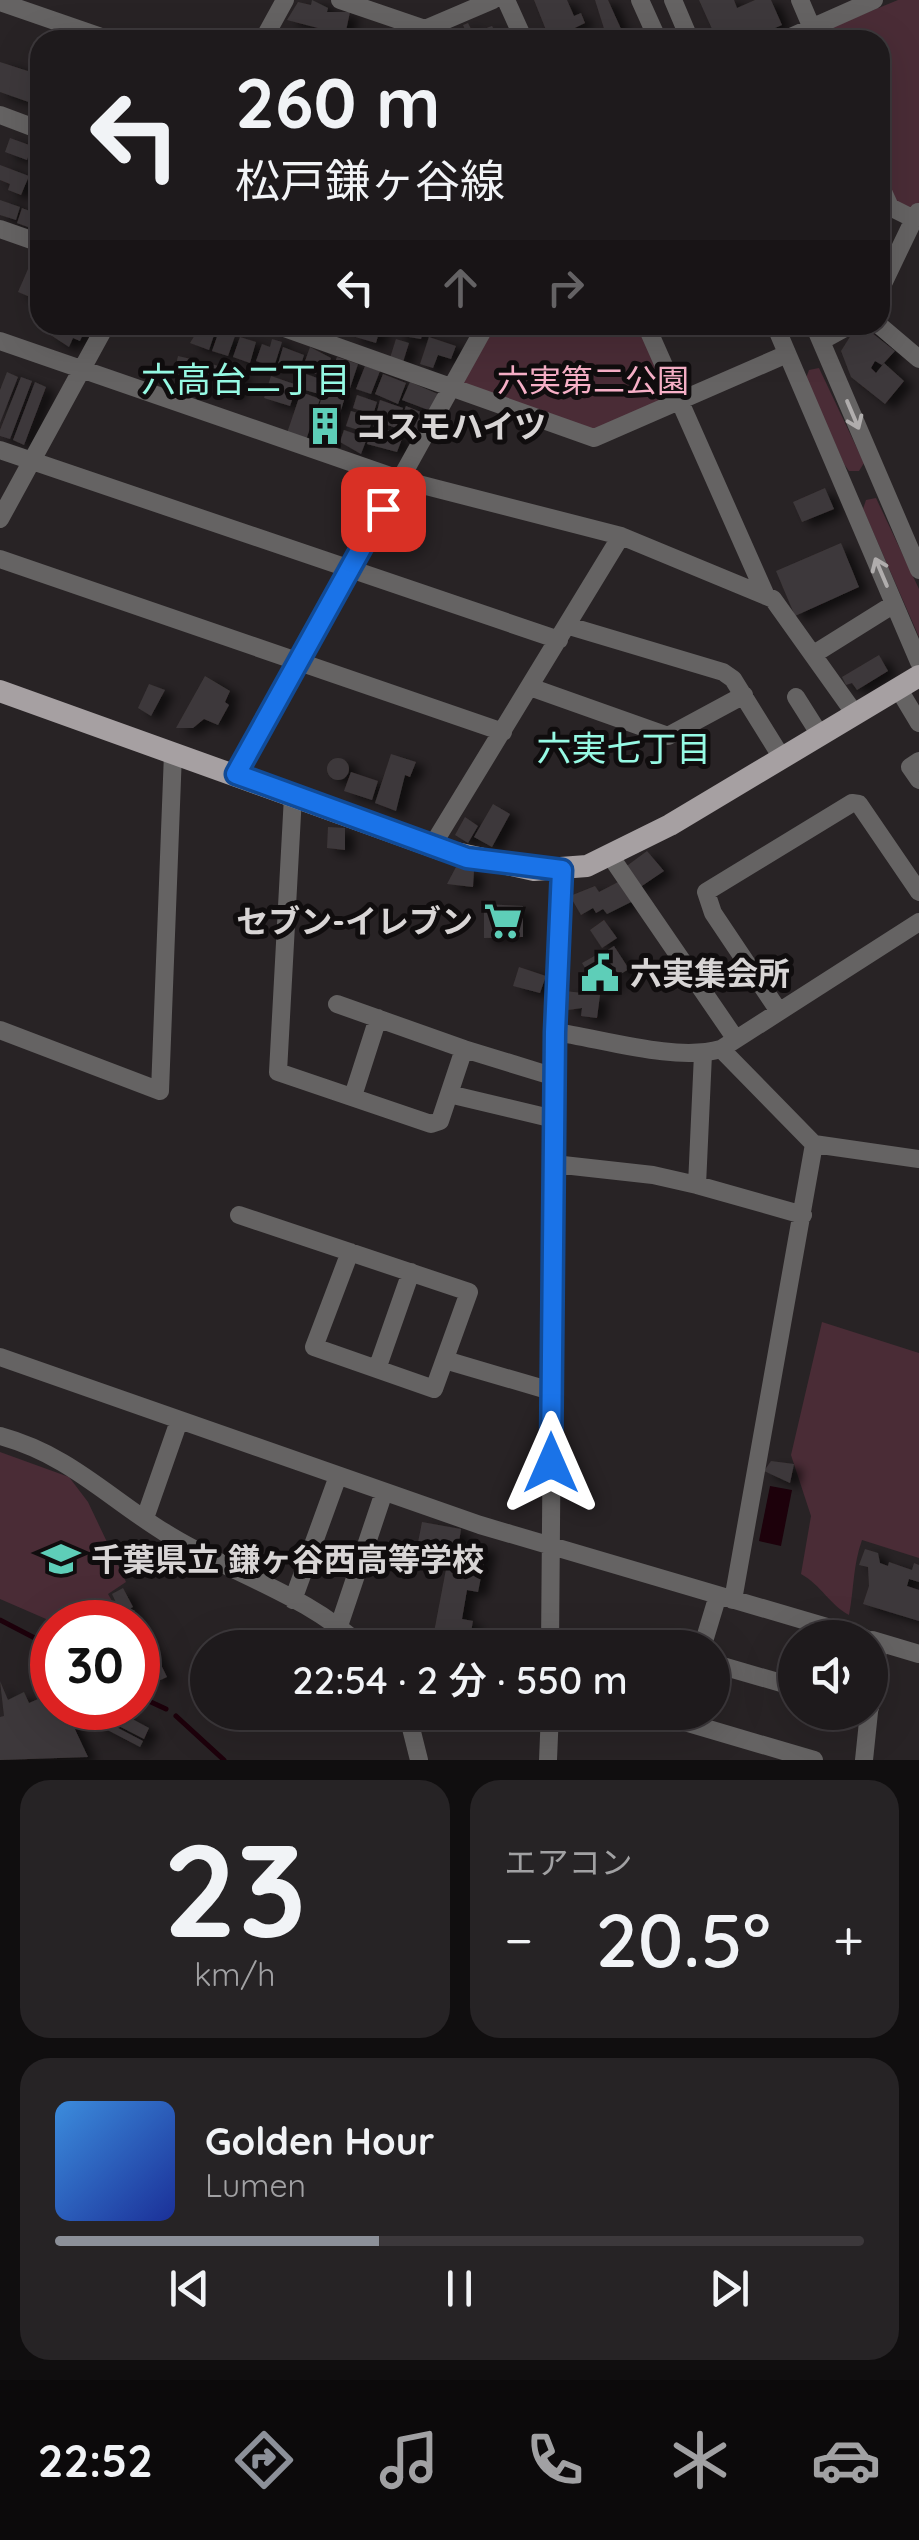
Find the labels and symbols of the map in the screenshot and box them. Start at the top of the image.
district label: 六高台二丁目 [141,357,351,401]
park label: 六実第二公園 [497,360,689,400]
one-way arrow [845,399,863,430]
building icon: コスモハイツ [304,405,346,447]
place label: コスモハイツ [355,406,546,446]
pin [341,467,426,552]
one-way arrow [870,558,888,588]
district label: 六実七丁目 [536,726,712,770]
supermarket icon: セブン-イレブン [482,900,524,942]
place label: セブン-イレブン [236,901,473,941]
public building icon: 六実集会所 [579,952,621,994]
place label: 六実集会所 [630,953,790,993]
position arrow [499,1411,603,1515]
school or university icon: 千葉県立 鎌ヶ谷西高等学校 [40,1538,82,1580]
place label: 千葉県立 鎌ヶ谷西高等学校 [91,1539,484,1579]
speed limit sign: 30 [30,1600,160,1730]

